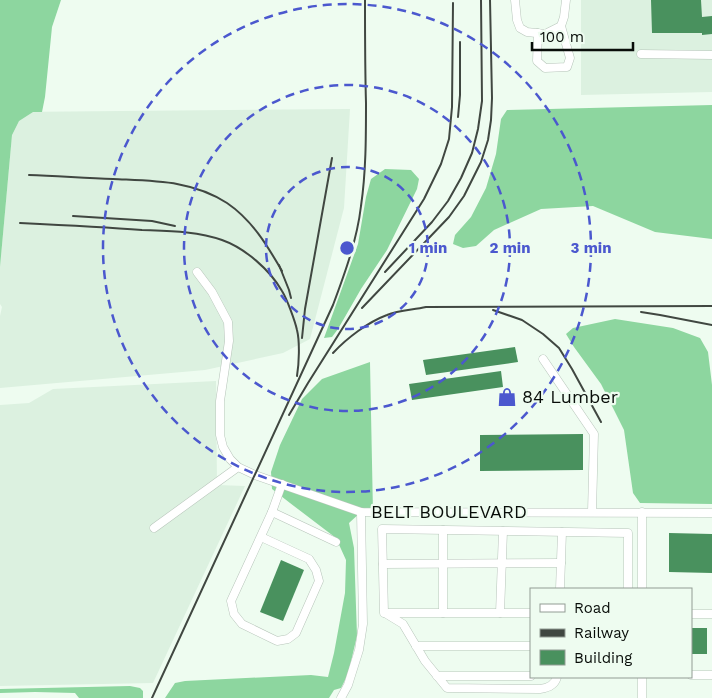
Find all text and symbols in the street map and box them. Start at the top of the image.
scale bar [532,20,633,52]
text: 100 m [540,28,584,46]
centre of rings [338,239,356,257]
text: 1 min [409,239,447,257]
text: 2 min [489,239,531,257]
text: 3 min [571,239,611,257]
shop icon: 84 Lumber [496,386,518,408]
place label: 84 Lumber [522,386,618,407]
street label: BELT BOULEVARD [371,501,527,522]
legend [530,588,692,678]
text: Road [574,599,611,617]
text: Railway [574,624,629,642]
text: Building [574,649,632,667]

